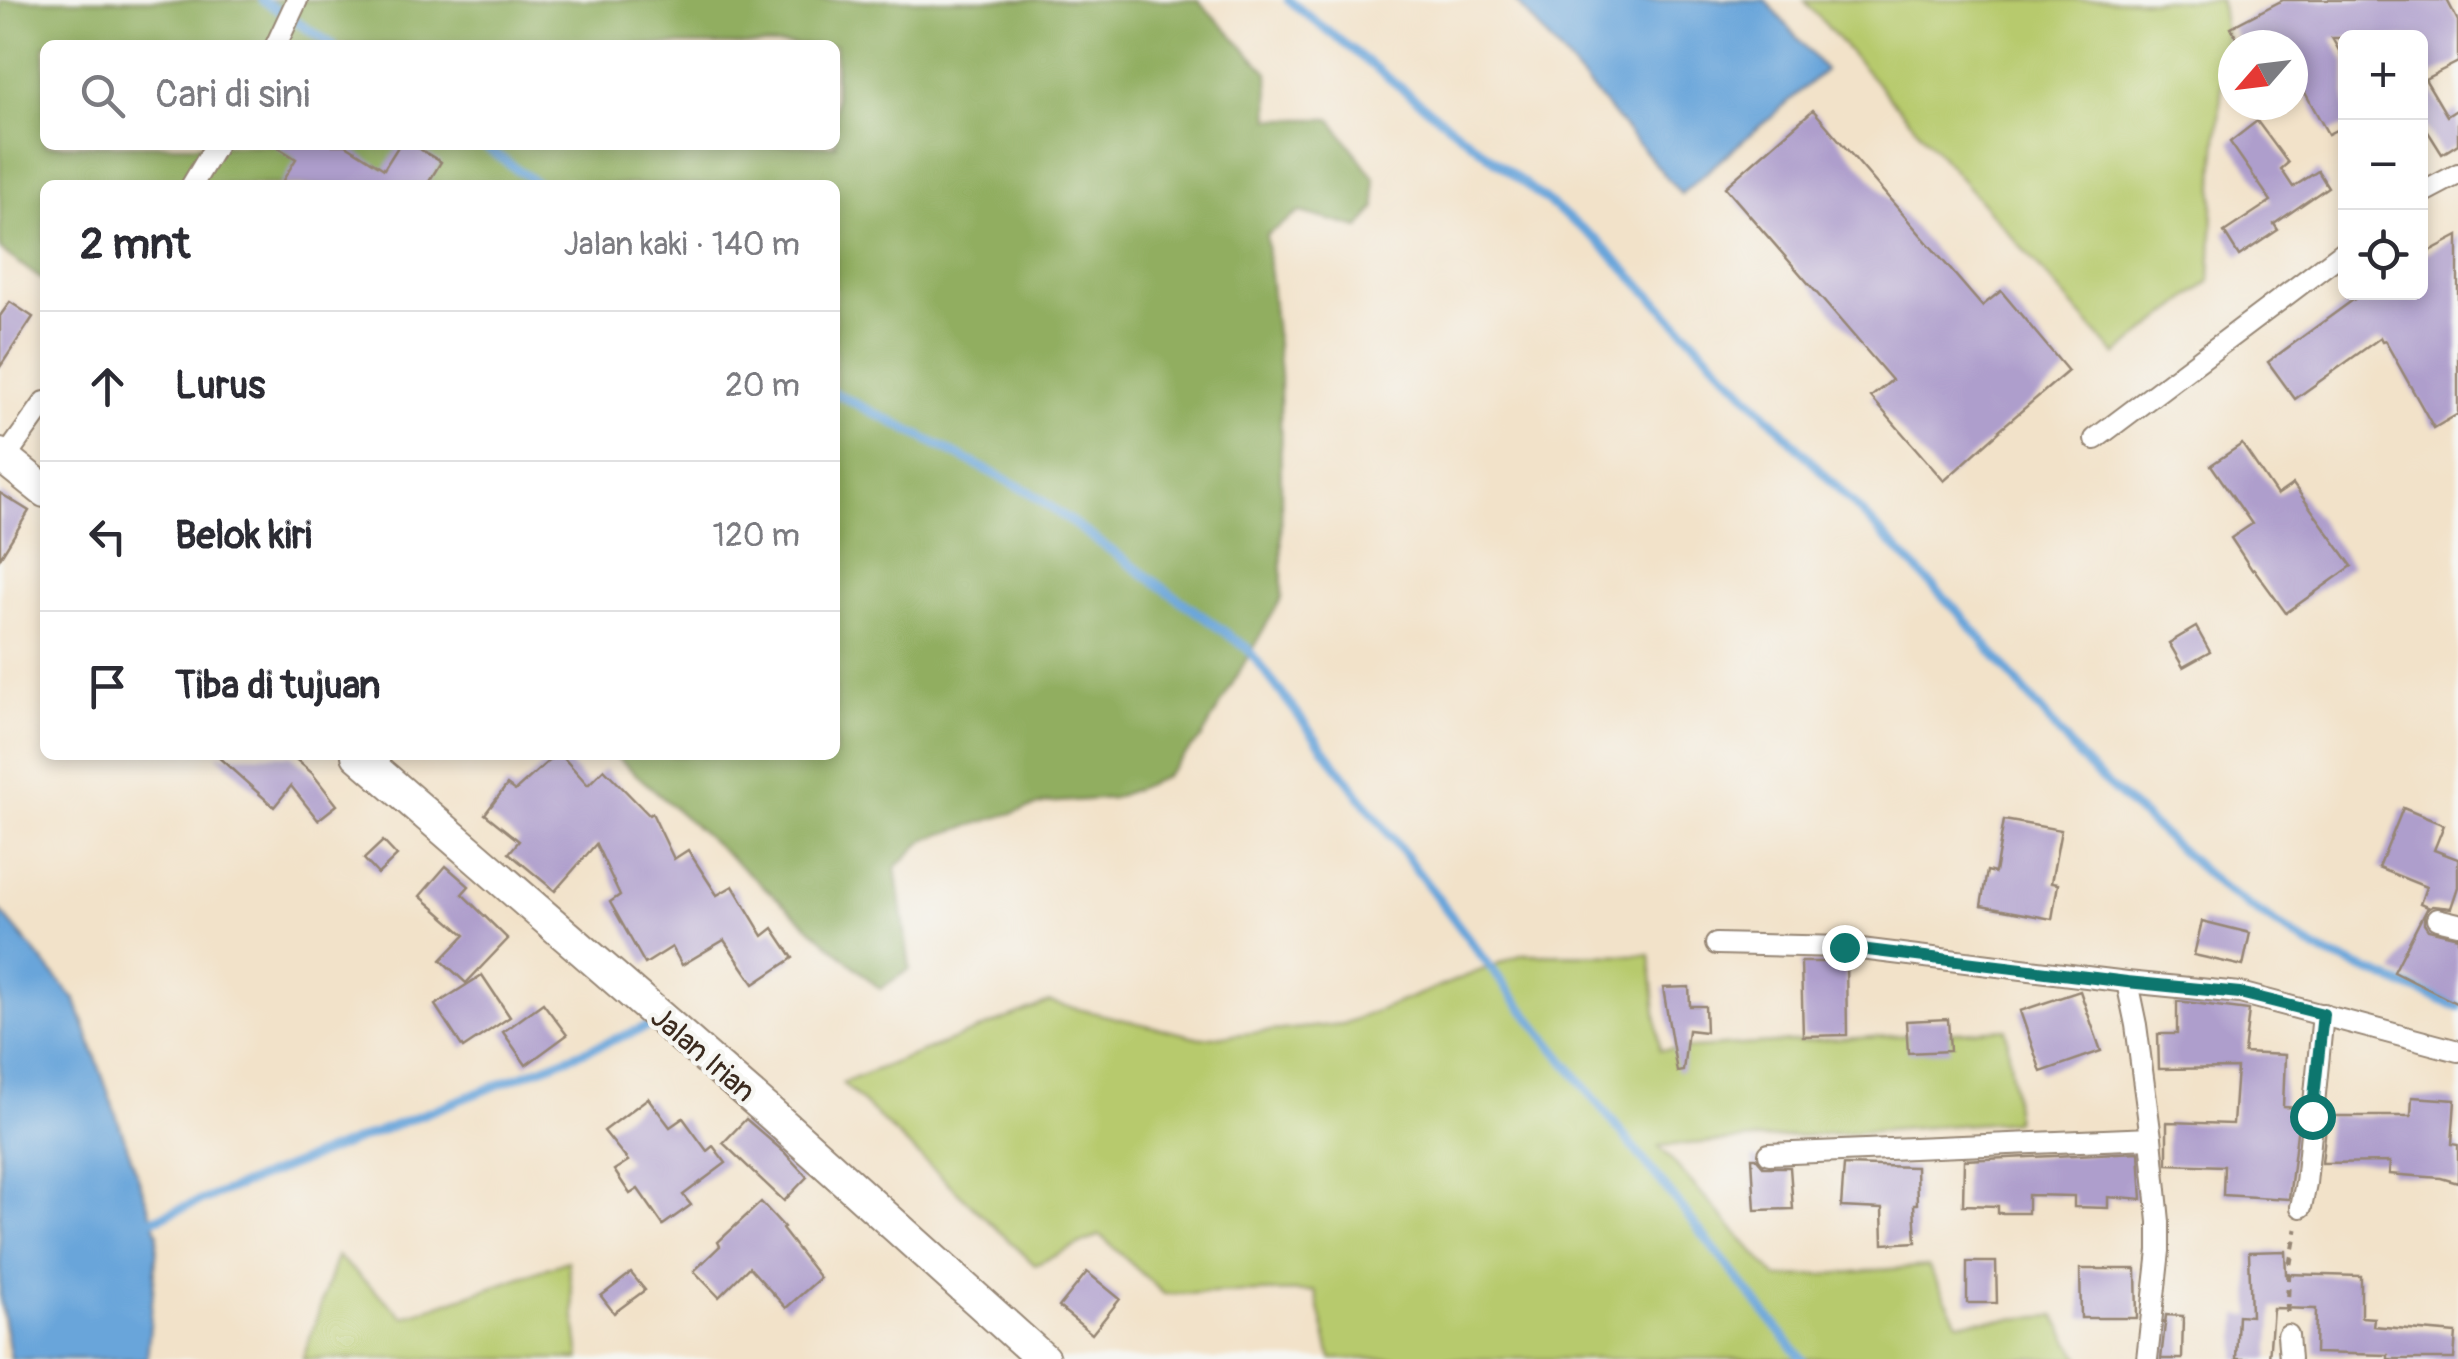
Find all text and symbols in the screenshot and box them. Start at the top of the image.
north arrow [2218,30,2308,120]
map controls [2338,30,2428,300]
button: + [2338,30,2428,120]
search box [40,40,840,150]
icon: search [75,68,130,123]
text: Cari di sini [155,71,310,119]
button: − [2338,120,2428,210]
button: locate [2338,210,2428,300]
text: 2 mnt [80,219,190,271]
text: Jalan kaki · 140 m [563,225,800,265]
icon: ahead [80,359,135,414]
text: Lurus [175,362,265,410]
text: 20 m [725,366,800,406]
icon: left [80,509,135,564]
text: Belok kiri [175,512,312,560]
text: 120 m [712,516,800,556]
icon: arrive [80,659,135,714]
text: Tiba di tujuan [175,662,381,710]
route end [1822,925,1868,971]
street label: Jalan Irian [643,999,763,1110]
route start [2290,1094,2336,1140]

